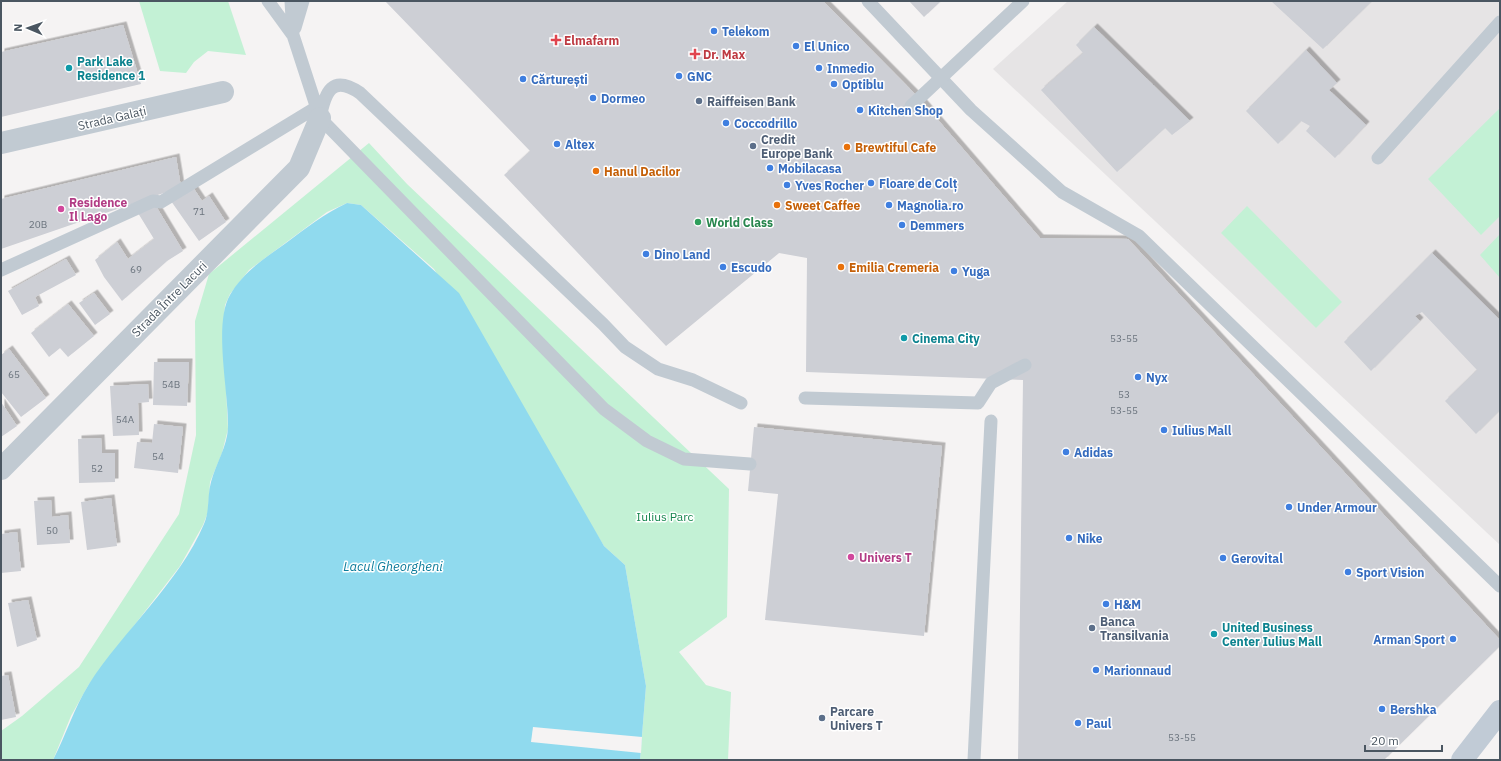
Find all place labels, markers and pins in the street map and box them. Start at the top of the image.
place label: Telekom [722,24,769,39]
marker: Telekom [709,26,719,36]
place label: Elmafarm [564,33,619,48]
marker: Elmafarm [551,35,561,45]
place label: El Unico [804,39,850,54]
marker: El Unico [791,41,801,51]
place label: Dr. Max [703,47,745,62]
marker: Dr. Max [690,49,700,59]
place label: Park Lake Residence 1 [77,54,145,83]
place label: Inmedio [827,61,875,76]
marker: Park Lake Residence 1 [64,63,74,73]
marker: Inmedio [814,63,824,73]
place label: GNC [687,69,712,84]
marker: GNC [674,71,684,81]
place label: Cărturești [531,72,588,88]
marker: Cărturești [518,74,528,84]
place label: Optiblu [842,77,884,92]
marker: Optiblu [829,79,839,89]
place label: Dormeo [601,91,645,106]
marker: Dormeo [588,93,598,103]
place label: Raiffeisen Bank [707,94,796,109]
marker: Raiffeisen Bank [694,96,704,106]
place label: Kitchen Shop [868,103,943,118]
marker: Kitchen Shop [855,105,865,115]
place label: Coccodrillo [734,116,797,131]
marker: Coccodrillo [721,118,731,128]
place label: Credit Europe Bank [761,132,833,161]
place label: Altex [565,137,595,152]
marker: Altex [552,139,562,149]
place label: Brewtiful Cafe [855,140,936,155]
marker: Credit Europe Bank [748,141,758,151]
marker: Brewtiful Cafe [842,142,852,152]
place label: Mobilacasa [778,161,842,176]
marker: Mobilacasa [765,163,775,173]
place label: Hanul Dacilor [604,164,681,179]
marker: Hanul Dacilor [591,166,601,176]
place label: Floare de Colț [879,176,958,192]
place label: Yves Rocher [795,178,864,193]
marker: Floare de Colț [866,178,876,188]
marker: Yves Rocher [782,180,792,190]
place label: Residence Il Lago [69,195,127,224]
place label: Sweet Caffee [785,198,860,213]
place label: Magnolia.ro [897,198,964,213]
marker: Sweet Caffee [772,200,782,210]
marker: Magnolia.ro [884,200,894,210]
marker: Residence Il Lago [56,204,66,214]
place label: World Class [706,215,773,230]
marker: World Class [693,217,703,227]
place label: Demmers [910,218,964,233]
marker: Demmers [897,220,907,230]
place label: Dino Land [654,247,710,262]
marker: Dino Land [641,249,651,259]
place label: Escudo [731,260,772,275]
place label: Emilia Cremeria [849,260,939,275]
marker: Escudo [718,262,728,272]
marker: Emilia Cremeria [836,262,846,272]
place label: Yuga [962,264,990,279]
marker: Yuga [949,266,959,276]
place label: Cinema City [912,331,980,346]
marker: Cinema City [899,333,909,343]
place label: Nyx [1146,370,1168,385]
marker: Nyx [1133,372,1143,382]
place label: Iulius Mall [1172,423,1232,438]
marker: Iulius Mall [1159,425,1169,435]
place label: Adidas [1074,445,1113,460]
marker: Adidas [1061,447,1071,457]
place label: Under Armour [1297,500,1377,515]
marker: Under Armour [1284,502,1294,512]
place label: Nike [1077,531,1103,546]
marker: Nike [1064,533,1074,543]
place label: Univers T [859,550,912,565]
place label: Gerovital [1231,551,1283,566]
marker: Univers T [846,552,856,562]
marker: Gerovital [1218,553,1228,563]
place label: Sport Vision [1356,565,1425,580]
marker: Sport Vision [1343,567,1353,577]
place label: H&M [1114,597,1141,612]
marker: H&M [1101,599,1111,609]
place label: Banca Transilvania [1100,614,1169,643]
place label: United Business Center Iulius Mall [1222,620,1322,649]
marker: Banca Transilvania [1087,623,1097,633]
marker: United Business Center Iulius Mall [1209,629,1219,639]
place label: Arman Sport [1373,632,1445,647]
marker: Arman Sport [1448,634,1458,644]
place label: Marionnaud [1104,663,1171,678]
marker: Marionnaud [1091,665,1101,675]
place label: Bershka [1390,702,1437,717]
place label: Parcare Univers T [830,704,883,733]
marker: Bershka [1377,704,1387,714]
marker: Parcare Univers T [817,713,827,723]
place label: Paul [1086,716,1112,731]
marker: Paul [1073,718,1083,728]

